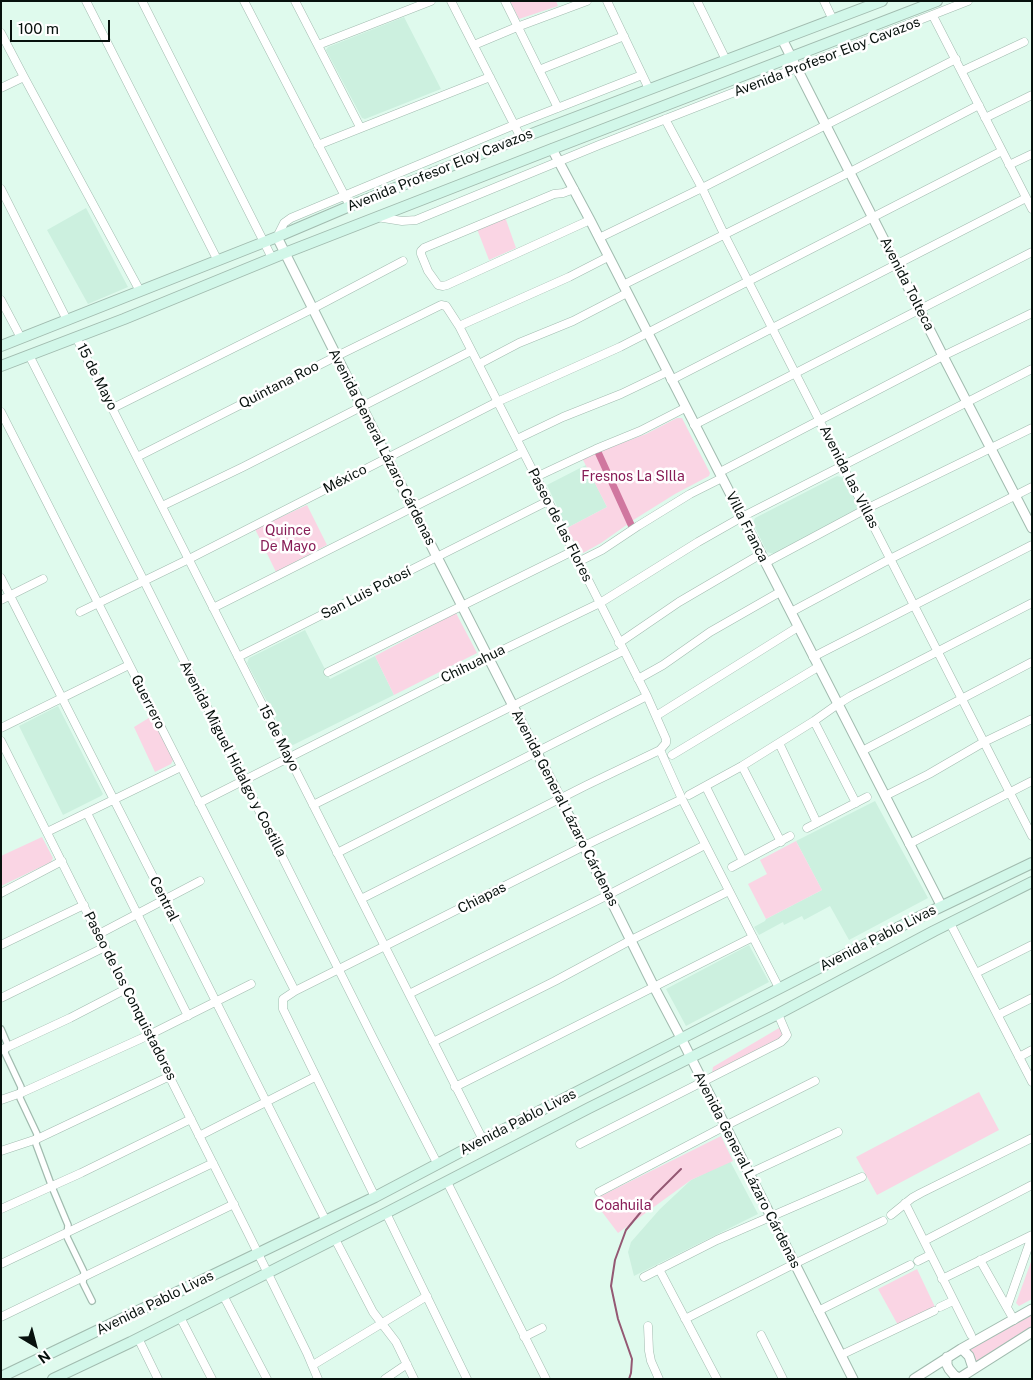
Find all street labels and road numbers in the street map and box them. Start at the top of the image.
street label: Avenida Profesor Eloy Cavazos [731,14,923,100]
street label: Avenida Profesor Eloy Cavazos [345,125,535,215]
street label: Avenida Tolteca [876,235,938,333]
street label: 15 de Mayo [73,341,121,413]
street label: Avenida General Lázaro Cárdenas [325,346,439,548]
street label: Quintana Roo [236,358,322,412]
street label: Avenida las Villas [816,423,882,531]
street label: México [320,461,370,497]
street label: Paseo de las Flores [524,465,596,585]
street label: Villa Franca [722,489,772,565]
street label: San Luis Potosí [318,563,414,623]
street label: Chihuahua [438,641,508,687]
street label: Avenida Miguel Hidalgo y Costilla [176,658,290,860]
street label: Guerrero [127,672,169,732]
street label: 15 de Mayo [255,702,303,774]
street label: Avenida General Lázaro Cárdenas [508,707,622,909]
street label: Central [146,874,182,924]
street label: Chiapas [455,879,509,917]
street label: Avenida Pablo Livas [817,901,939,975]
street label: Paseo de los Conquistadores [80,909,180,1083]
street label: Avenida General Lázaro Cárdenas [690,1069,804,1271]
street label: Avenida Pablo Livas [457,1085,579,1159]
street label: Avenida Pablo Livas [94,1267,216,1339]

